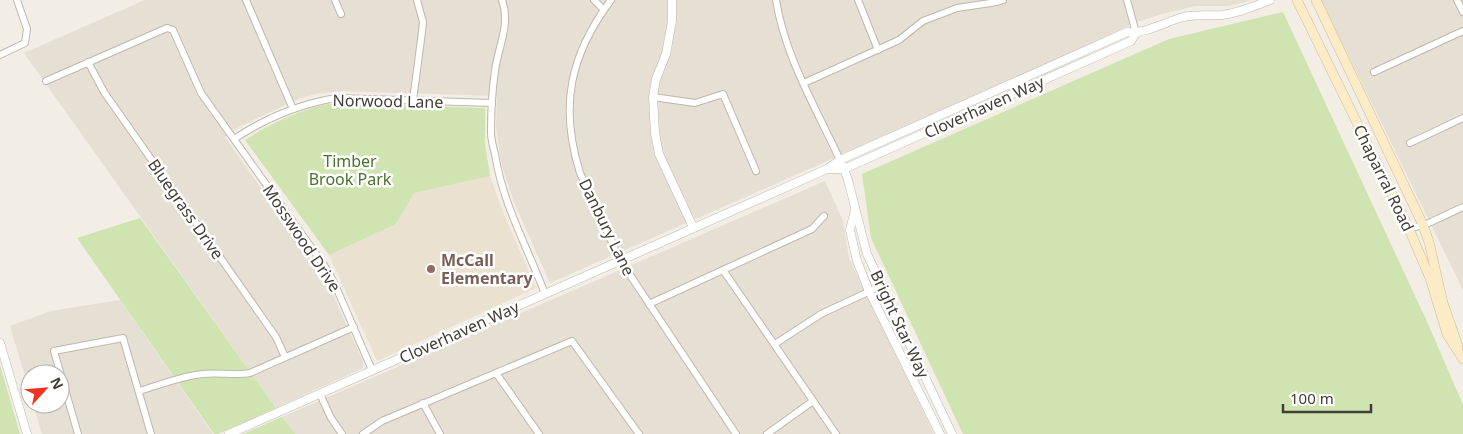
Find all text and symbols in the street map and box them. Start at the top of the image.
street label: Cloverhaven Way [921,70,1048,143]
street label: Norwood Lane [332,89,444,113]
street label: Chaparral Road [1349,121,1419,235]
park label: Timber Brook Park [309,150,392,190]
street label: Bluegrass Drive [143,155,229,263]
street label: Danbury Lane [574,175,640,279]
street label: Mosswood Drive [258,180,346,296]
place label: McCall Elementary [441,249,534,289]
marker: McCall Elementary [425,263,437,275]
street label: Bright Star Way [865,266,935,382]
street label: Cloverhaven Way [396,295,523,368]
north arrow [20,364,70,414]
text: N [46,374,68,392]
scale bar [1283,382,1370,414]
text: 100 m [1290,388,1334,408]

